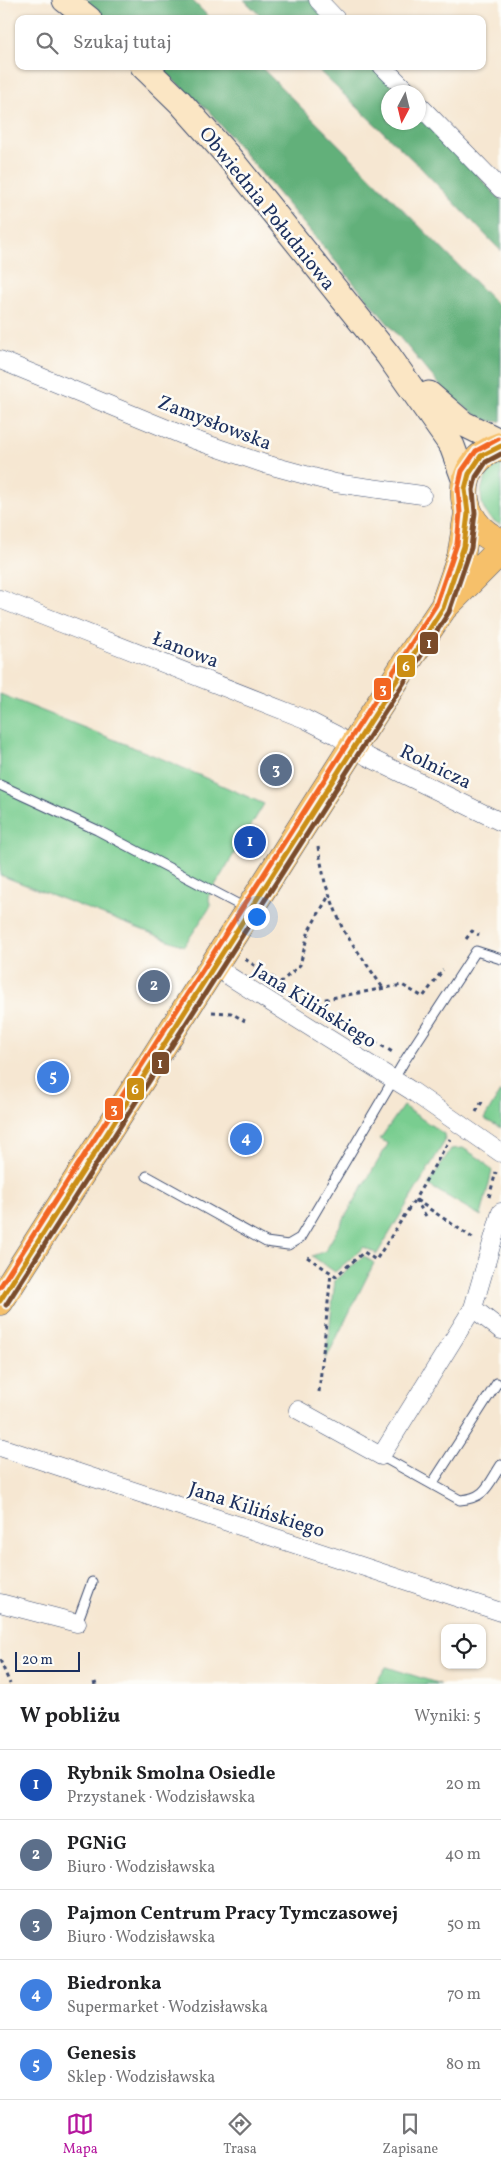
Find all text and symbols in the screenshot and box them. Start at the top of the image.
search box [15,15,486,70]
icon: search [33,29,61,57]
text: Szukaj tutaj [73,30,172,56]
north arrow [381,85,426,130]
street label: Obwiednia Południowa [192,121,341,297]
street label: Zamysłowska [153,389,275,458]
street label: Łanowa [148,625,223,676]
line badge: 1 [419,631,439,655]
text: 1 [426,635,432,654]
line badge: 6 [396,654,416,678]
text: 6 [402,658,410,677]
line badge: 3 [373,677,392,701]
text: 3 [379,680,387,699]
street label: Rolnicza [395,738,476,797]
pin: 3 [260,751,292,789]
pin: 1 [234,823,266,861]
your location [244,904,270,930]
street label: Jana Kilińskiego [246,957,381,1056]
pin: 2 [138,967,170,1005]
line badge: 1 [151,1051,170,1075]
text: 1 [157,1055,163,1074]
pin: 5 [37,1058,69,1096]
line badge: 6 [126,1077,145,1101]
text: 6 [131,1081,139,1100]
line badge: 3 [104,1097,124,1121]
text: 3 [110,1100,118,1119]
pin: 4 [230,1120,262,1158]
street label: Jana Kilińskiego [185,1476,328,1546]
map controls [441,1624,486,1669]
button: locate [441,1624,486,1669]
scale bar [15,1649,80,1672]
text: 20 m [22,1651,53,1670]
text: W pobliżu [20,1702,120,1731]
text: Wyniki: 5 [414,1706,481,1728]
text: Rybnik Smolna Osiedle [67,1761,275,1787]
text: 1 [33,1774,39,1796]
text: 20 m [446,1774,481,1796]
text: Przystanek · Wodzisławska [67,1787,255,1809]
text: PGNiG [67,1831,127,1857]
text: 2 [32,1844,40,1866]
text: 40 m [445,1844,481,1866]
text: Biuro · Wodzisławska [67,1857,215,1879]
text: Pajmon Centrum Pracy Tymczasowej [67,1901,398,1927]
text: 3 [32,1914,40,1936]
text: 50 m [447,1914,481,1936]
text: Biuro · Wodzisławska [67,1927,215,1949]
text: Biedronka [67,1971,162,1997]
text: 4 [31,1984,41,2006]
text: 70 m [447,1984,481,2006]
text: Supermarket · Wodzisławska [67,1997,268,2019]
text: Genesis [67,2041,136,2067]
text: 5 [32,2054,40,2076]
text: 80 m [446,2054,481,2076]
text: Sklep · Wodzisławska [67,2067,215,2089]
tab: Mapa [63,2110,98,2159]
tab: Trasa [223,2110,257,2159]
tab: Zapisane [382,2110,438,2159]

